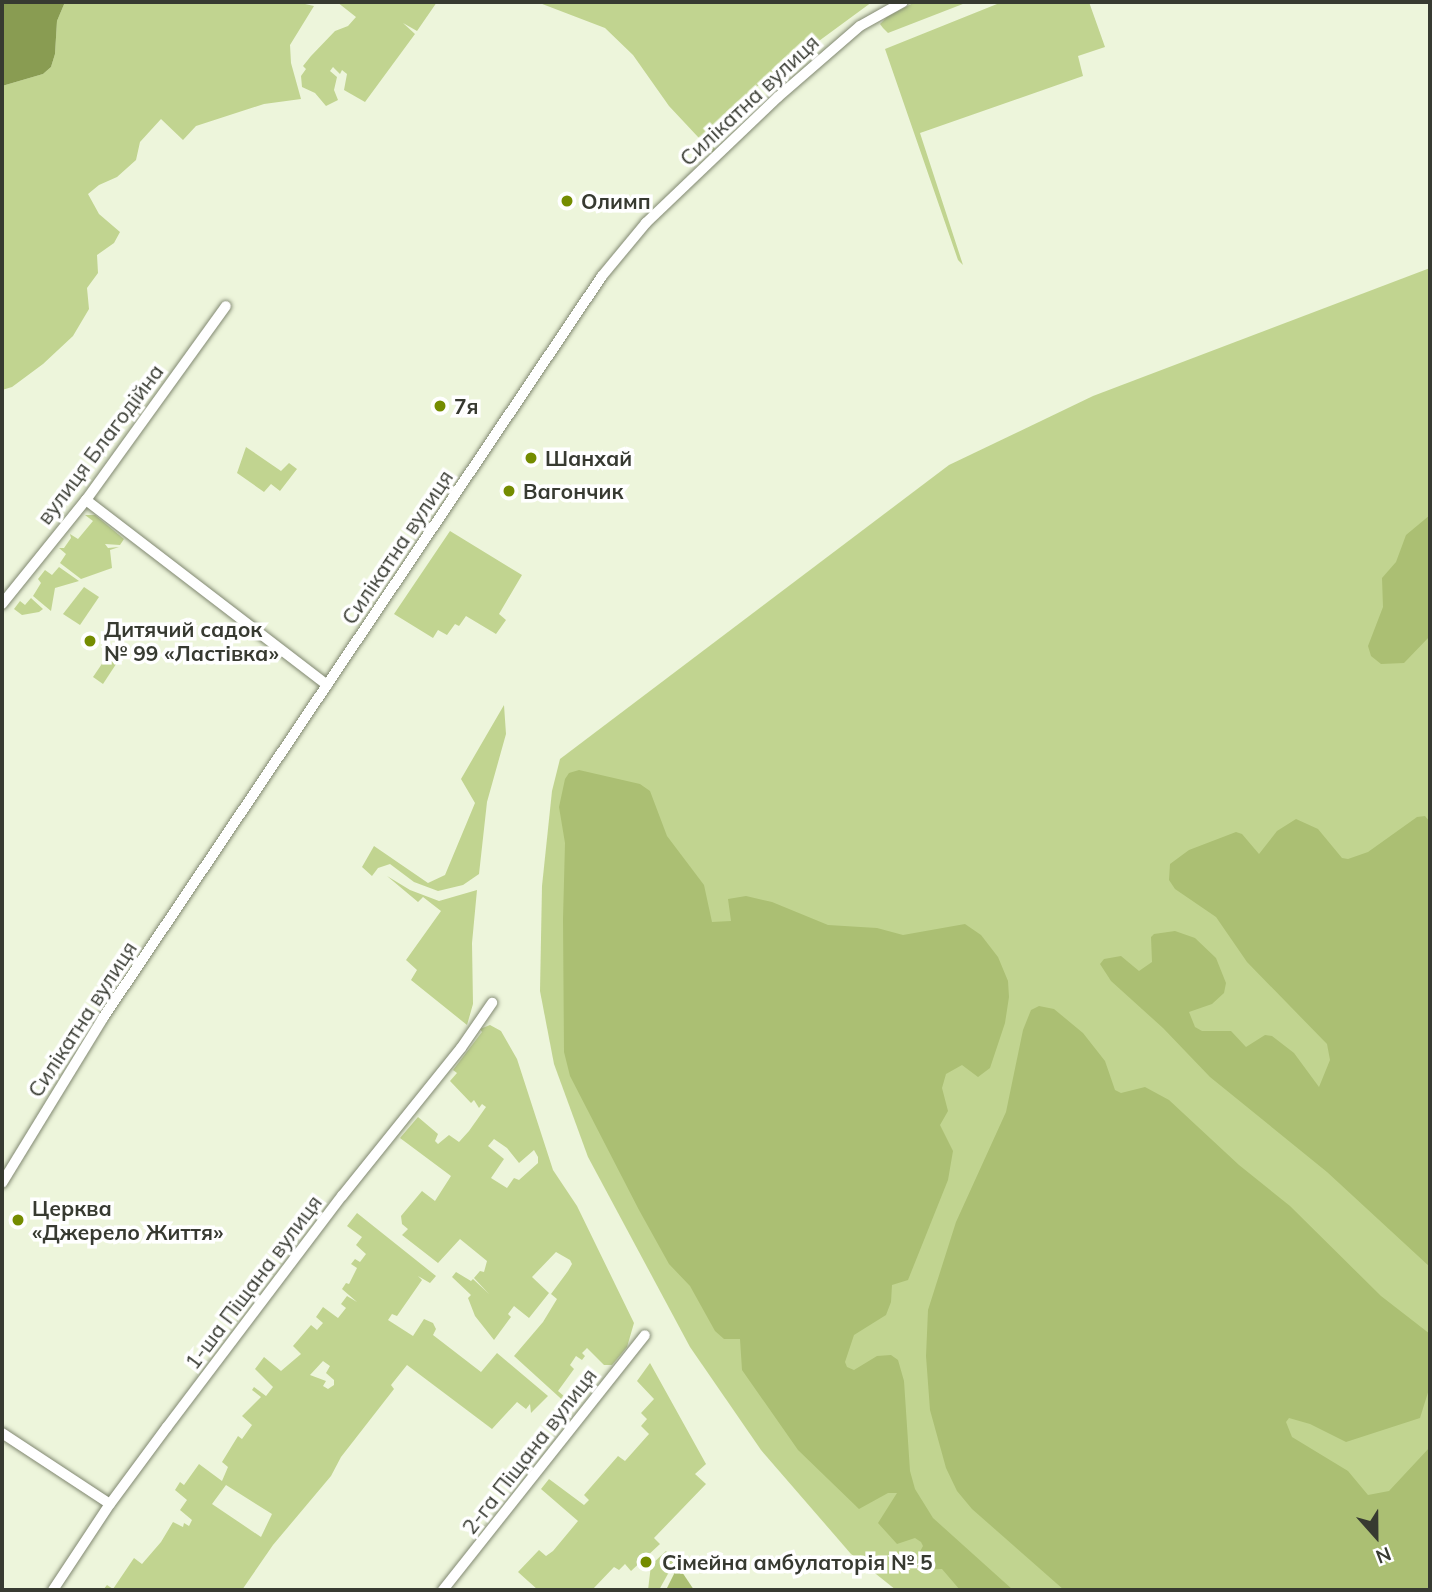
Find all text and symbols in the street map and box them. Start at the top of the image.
street label: Силікатна вулиця [674,29,824,171]
place label: Олимп [581,188,651,214]
marker: Олимп [559,193,575,209]
street label: вулиця Благодійна [32,359,168,529]
place label: 7я [454,393,479,419]
marker: 7я [432,398,448,414]
place label: Шанхай [545,445,632,471]
marker: Шанхай [523,450,539,466]
street label: Силікатна вулиця [336,465,458,629]
place label: Вагончик [523,478,623,504]
marker: Вагончик [501,483,517,499]
place label: Дитячий садок № 99 «Ластівка» [104,616,279,666]
marker: Дитячий садок № 99 «Ластівка» [82,633,98,649]
street label: Силікатна вулиця [22,936,142,1102]
street label: 1-ша Піщана вулиця [179,1190,327,1374]
place label: Церква «Джерело Життя» [32,1195,223,1245]
marker: Церква «Джерело Життя» [10,1212,26,1228]
street label: 2-га Піщана вулиця [456,1363,602,1539]
north arrow [1341,1501,1411,1571]
text: N [1373,1542,1395,1569]
place label: Сімейна амбулаторія № 5 [662,1549,933,1575]
marker: Сімейна амбулаторія № 5 [636,1552,656,1572]

